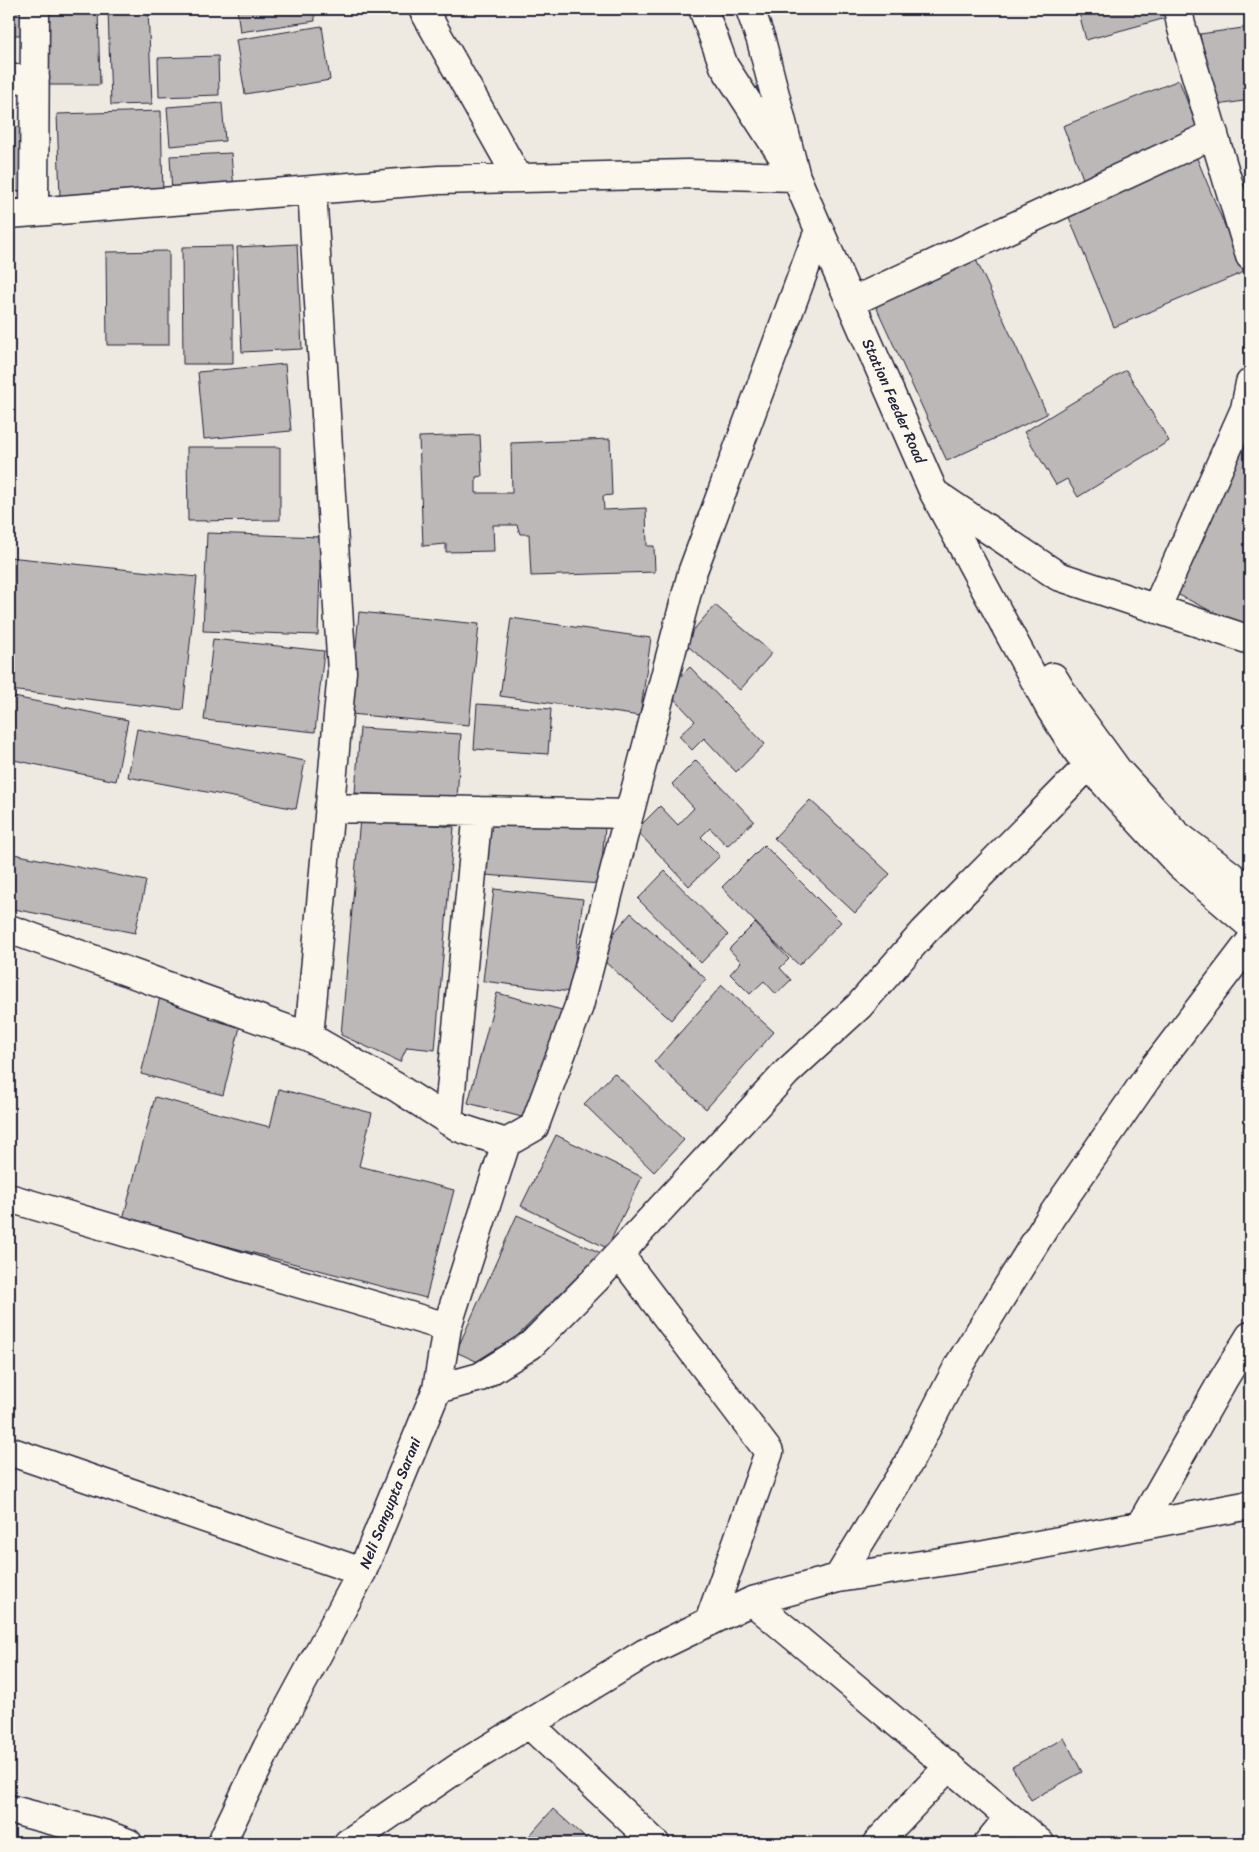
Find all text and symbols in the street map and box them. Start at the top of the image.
street label: Station Feeder Road [855,334,934,469]
street label: Neli Sangupta Sarani [352,1433,429,1573]

